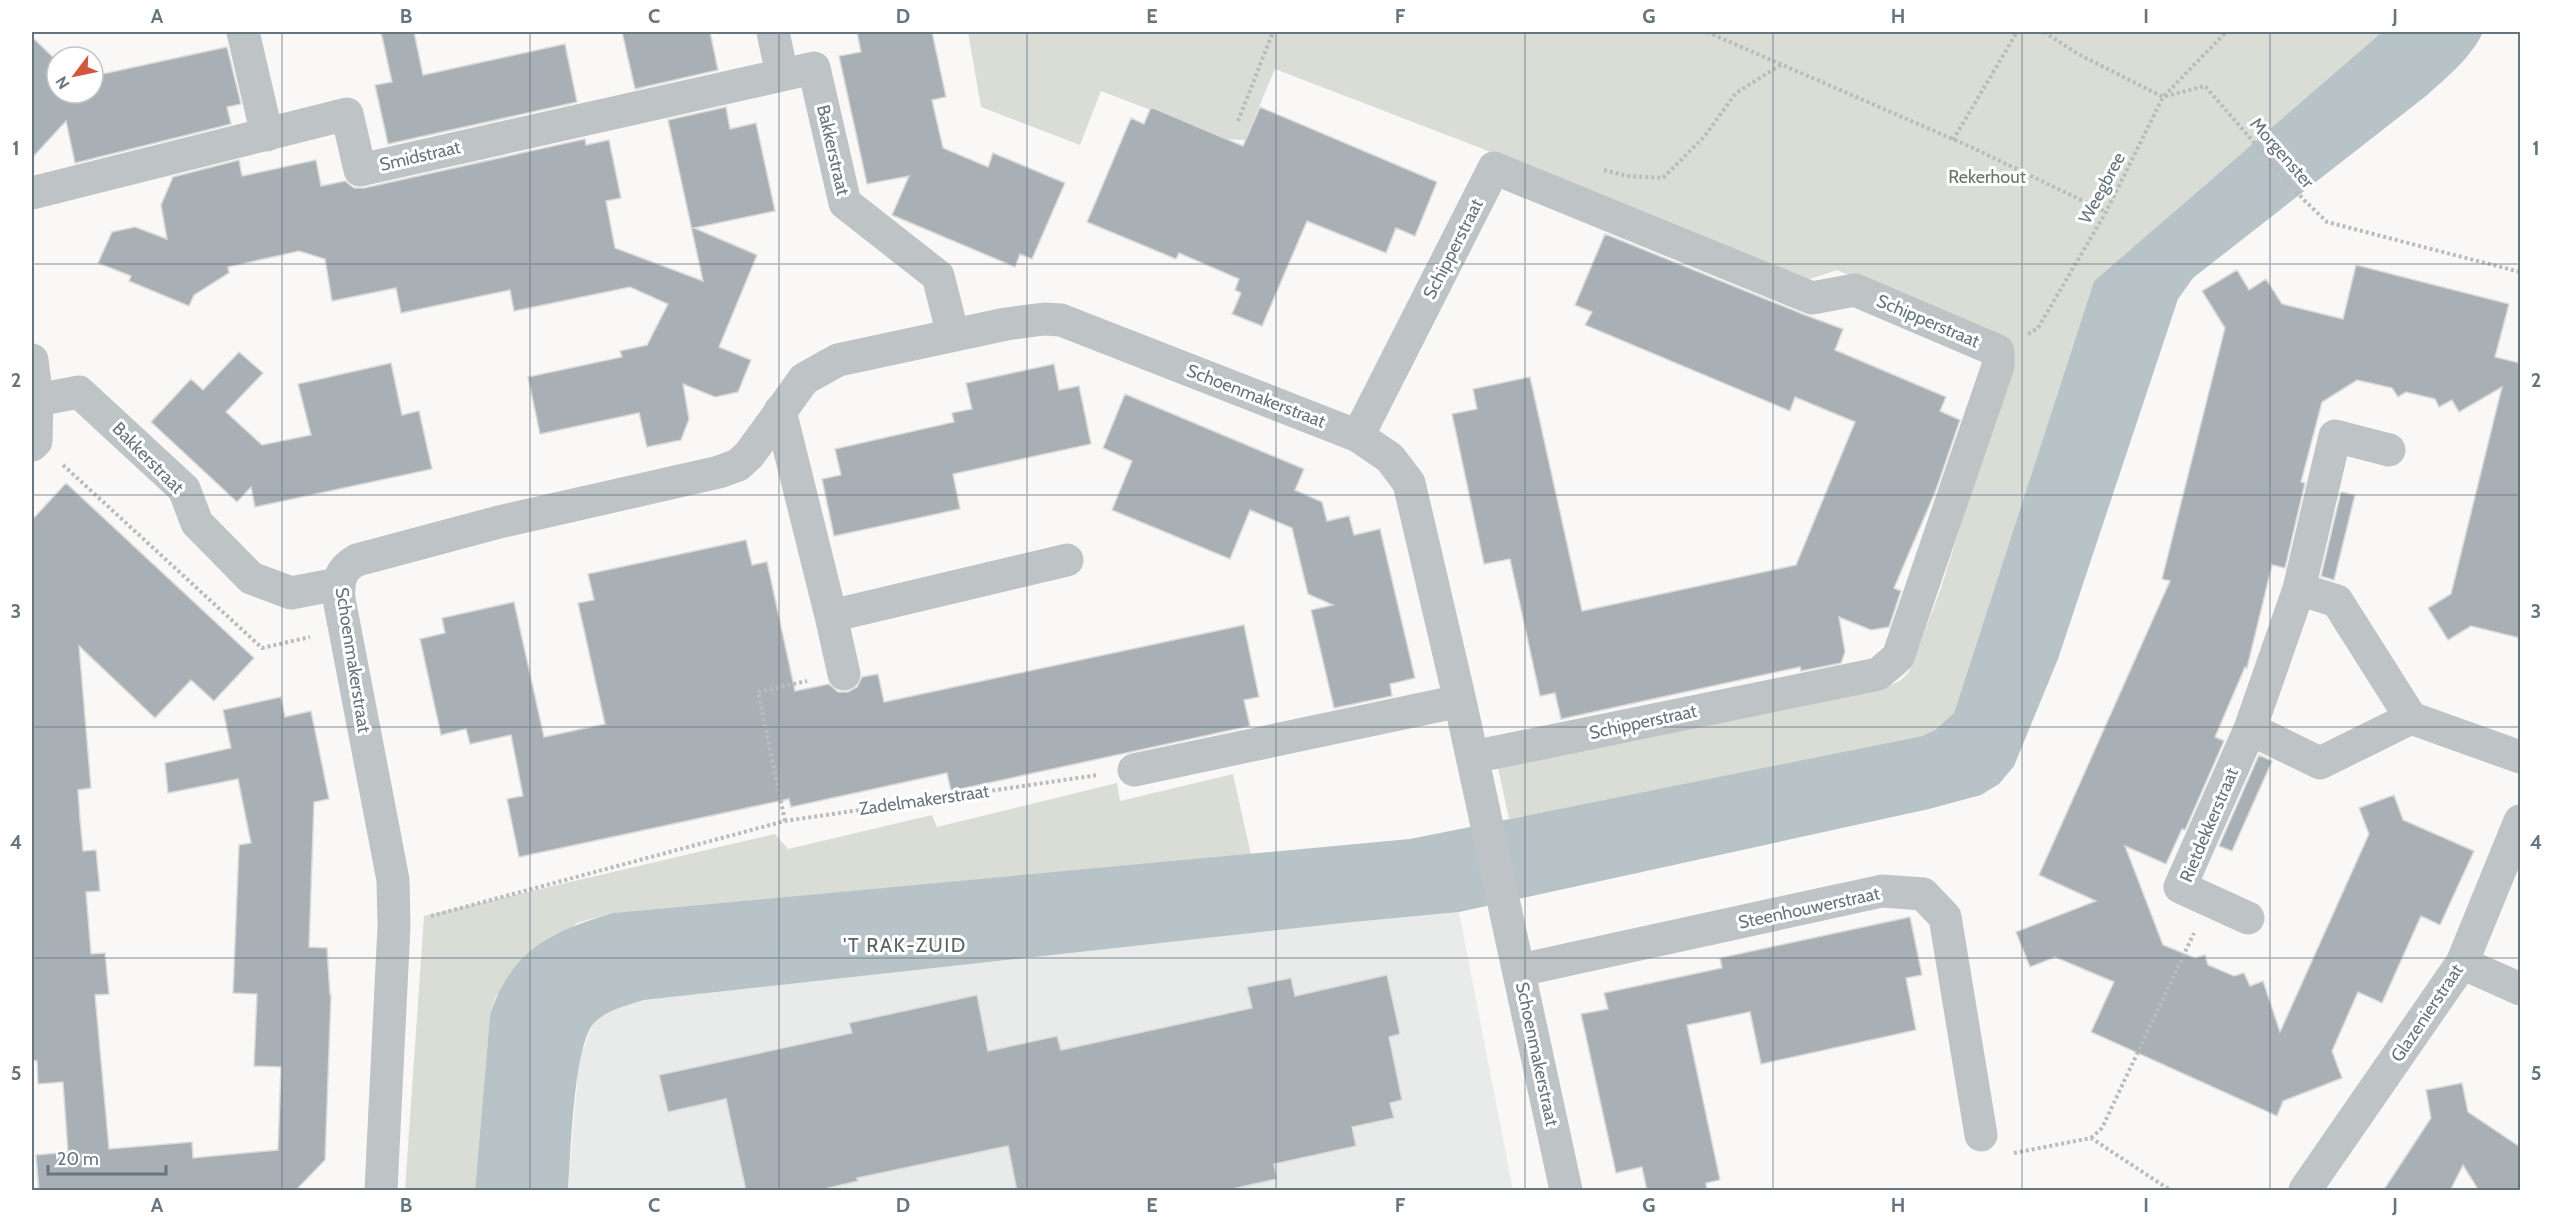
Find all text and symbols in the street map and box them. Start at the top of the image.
text: A [151,4,164,28]
text: B [400,4,412,28]
text: C [648,4,660,28]
text: D [896,4,910,28]
text: E [1146,4,1158,28]
text: F [1395,4,1406,28]
text: G [1642,4,1656,28]
text: H [1891,4,1905,28]
text: I [2143,4,2149,28]
text: J [2391,4,2398,28]
north arrow [45,45,105,105]
text: N [52,73,74,93]
street label: Bakkerstraat [812,103,854,197]
street label: Morgenster [2245,113,2319,193]
text: 1 [12,136,20,160]
street label: Smidstraat [377,136,463,176]
text: 1 [2532,136,2540,160]
street label: Weegbree [2074,149,2130,227]
park label: Rekerhout [1948,166,2026,188]
street label: Schipperstraat [1418,195,1488,303]
street label: Schipperstraat [1873,289,1983,353]
street label: Schoenmakerstraat [1183,359,1329,433]
text: 2 [11,368,21,392]
text: 2 [2531,368,2541,392]
street label: Bakkerstraat [108,418,188,498]
street label: Schoenmakerstraat [331,586,375,734]
text: 3 [11,599,21,623]
text: 3 [2531,599,2541,623]
street label: Schipperstraat [1587,700,1699,744]
street label: Rietdekkerstraat [2175,765,2243,885]
street label: Zadelmakerstraat [858,780,990,820]
text: 4 [10,830,22,854]
text: 4 [2530,830,2542,854]
street label: Steenhouwerstraat [1736,882,1882,934]
district label: 'T RAK-ZUID [843,933,967,957]
street label: Glazenierstraat [2386,960,2468,1066]
street label: Schoenmakerstraat [1511,980,1563,1128]
text: 5 [11,1061,21,1085]
text: 5 [2531,1061,2541,1085]
scale bar [48,1138,166,1176]
text: 20 m [57,1148,99,1170]
text: A [151,1193,164,1217]
text: B [400,1193,412,1217]
text: C [648,1193,660,1217]
text: D [896,1193,910,1217]
text: E [1146,1193,1158,1217]
text: F [1395,1193,1406,1217]
text: G [1642,1193,1656,1217]
text: H [1891,1193,1905,1217]
text: I [2143,1193,2149,1217]
text: J [2391,1193,2398,1217]

